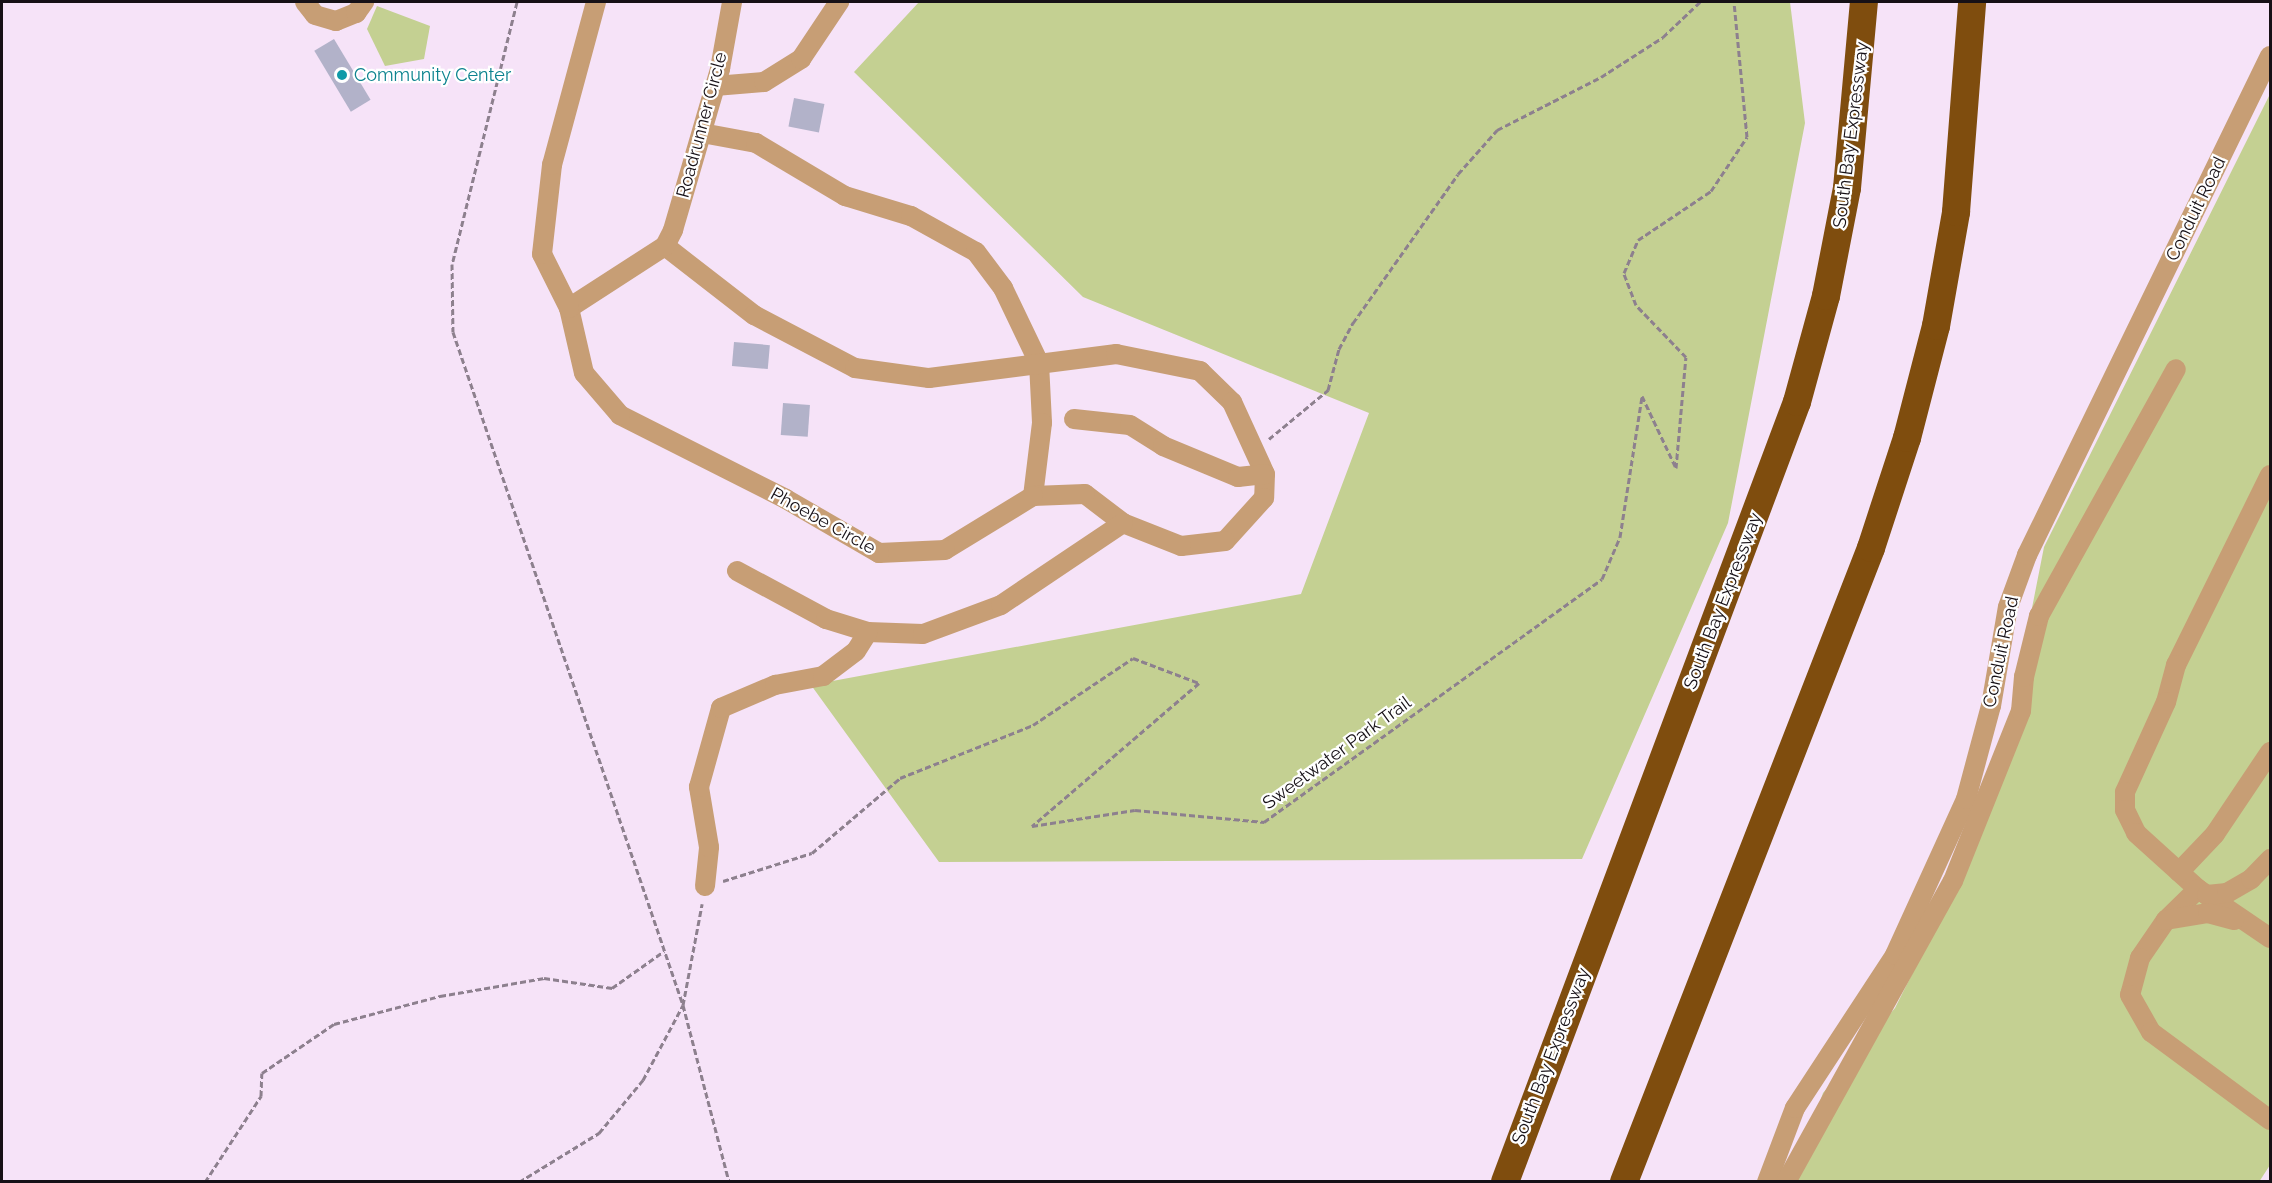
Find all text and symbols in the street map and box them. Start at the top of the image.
street label: South Bay Expressway [1829,40,1873,230]
street label: Roadrunner Circle [672,50,732,200]
place label: Community Center [354,64,512,86]
marker: Community Center [335,68,349,82]
street label: Conduit Road [2161,153,2231,265]
street label: Phoebe Circle [767,483,879,559]
street label: South Bay Expressway [1679,509,1767,693]
street label: Conduit Road [1979,594,2023,710]
street label: Sweetwater Park Trail [1258,692,1416,814]
street label: South Bay Expressway [1507,964,1595,1148]

